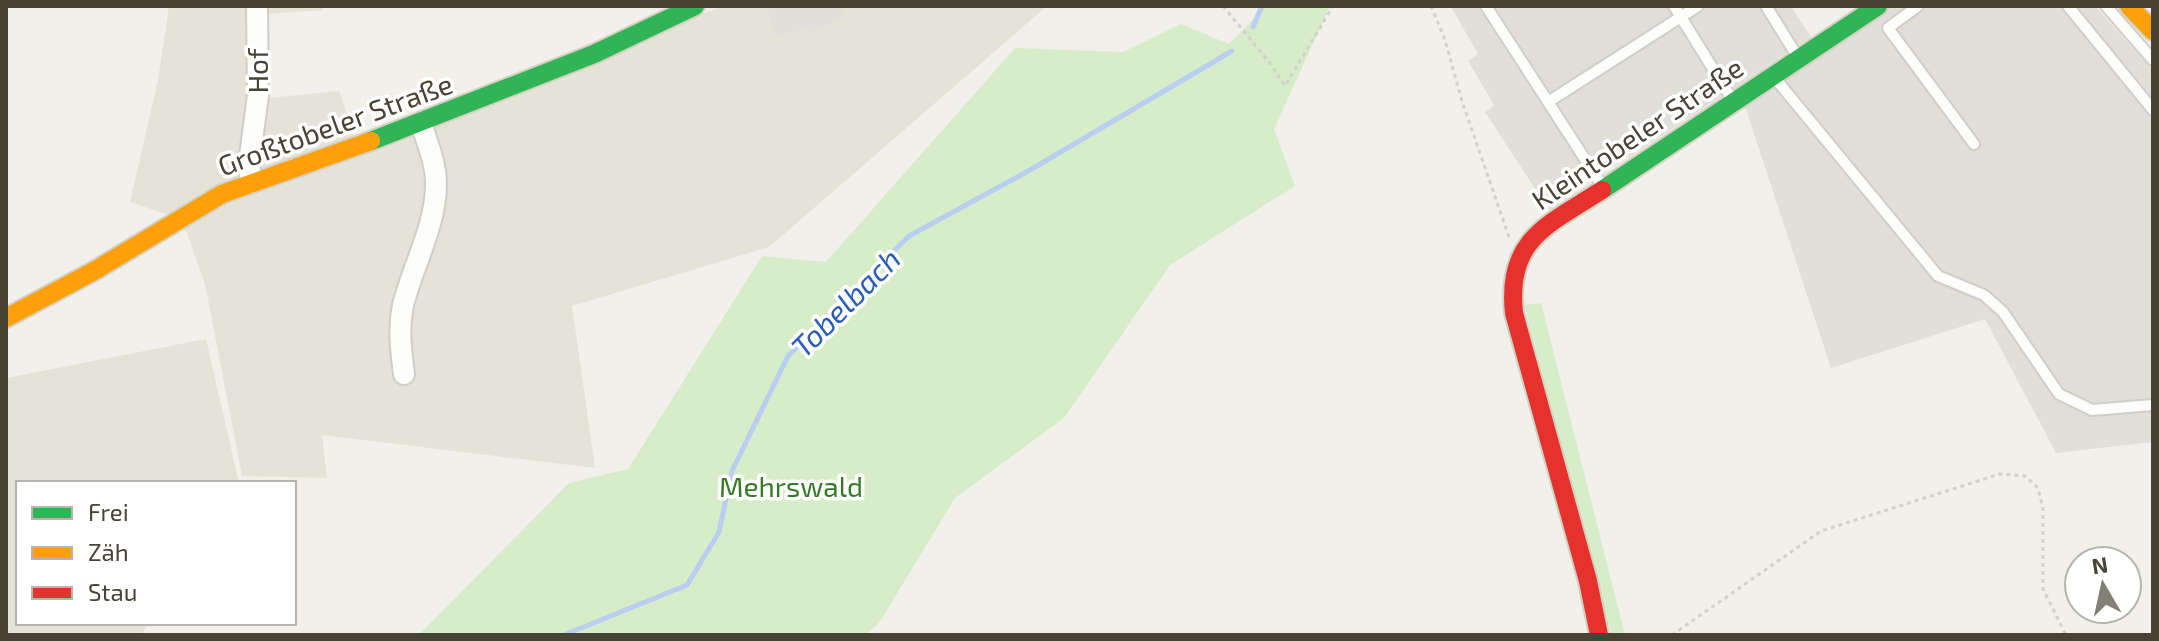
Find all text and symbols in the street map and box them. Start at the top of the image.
street label: Hof [240,47,274,94]
street label: Kleintobeler Straße [1525,50,1749,216]
street label: Großtobeler Straße [213,66,457,182]
water label: Tobelbach [783,240,907,364]
park label: Mehrswald [719,469,863,503]
legend [16,481,296,625]
text: Frei [88,497,129,526]
text: Zäh [88,537,129,566]
north arrow [2063,545,2143,625]
text: N [2090,550,2110,578]
text: Stau [88,577,137,606]

